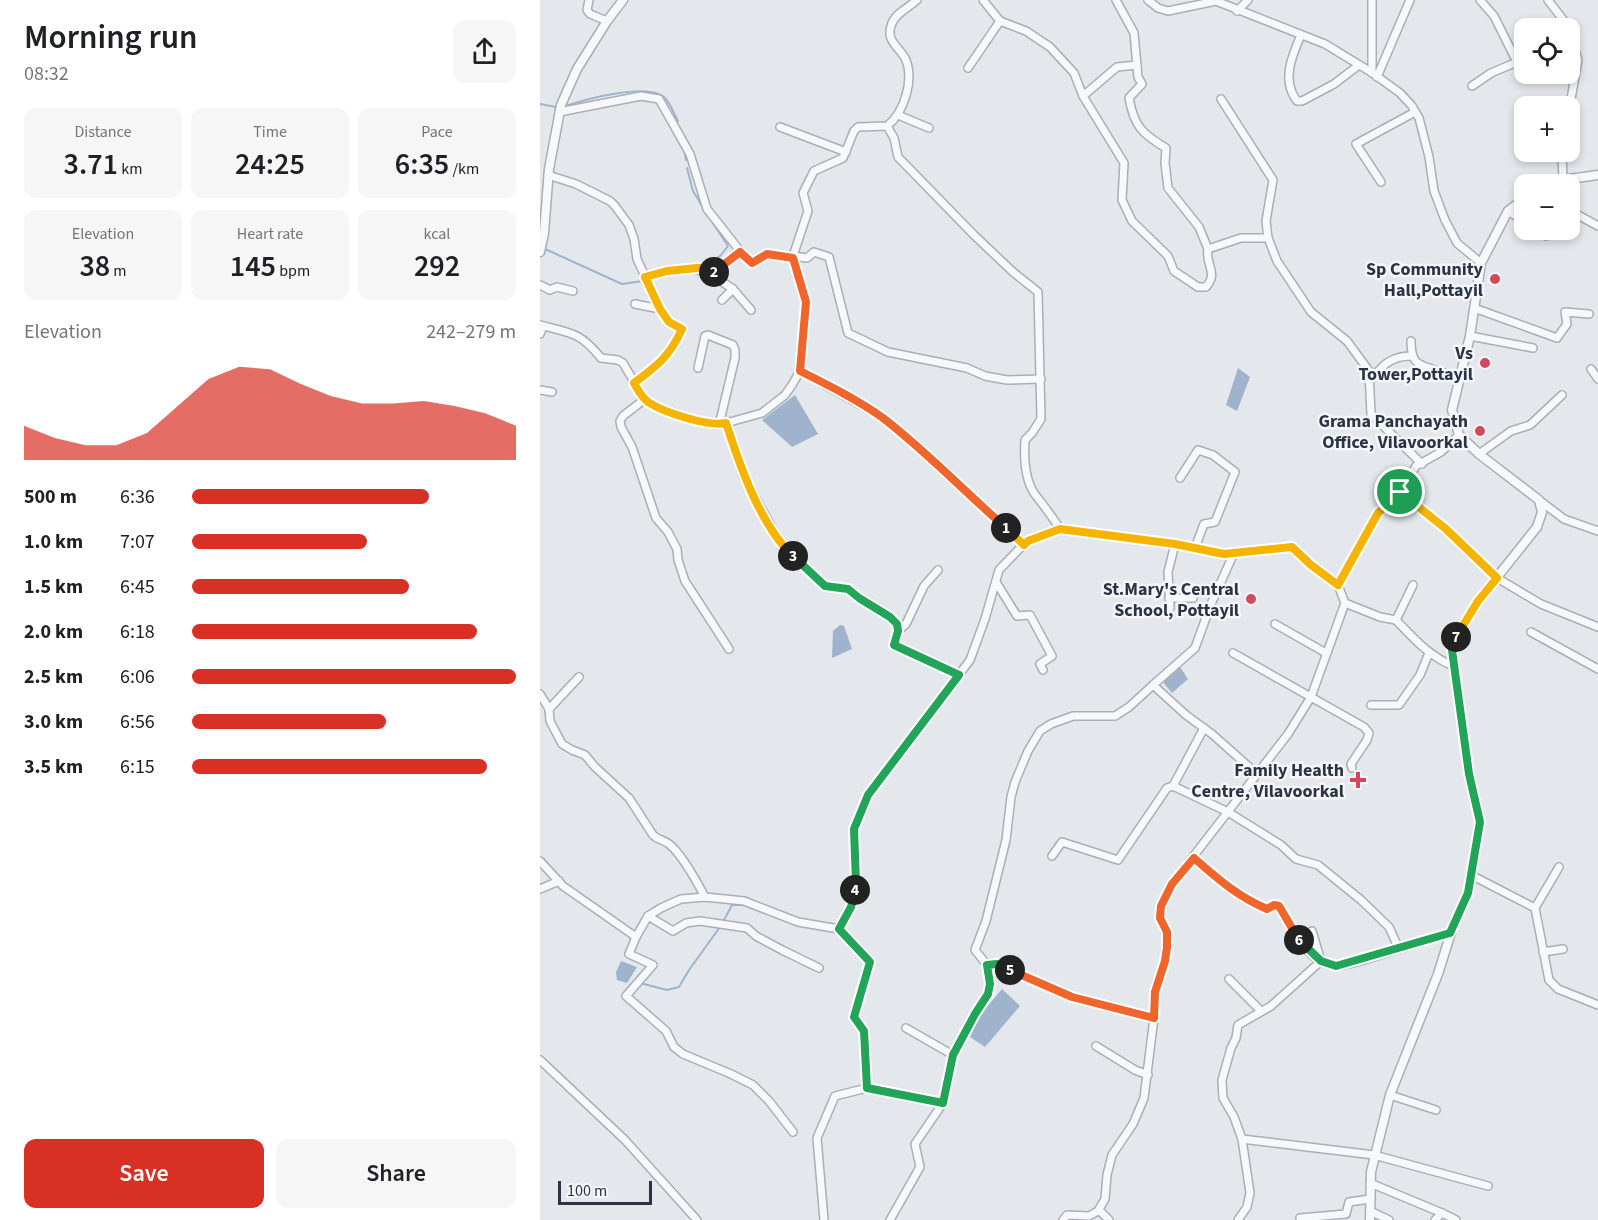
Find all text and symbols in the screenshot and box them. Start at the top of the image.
text: Morning run [24,14,198,61]
map controls [1514,18,1580,240]
button: locate [1514,18,1580,84]
button: share [453,20,516,83]
text: 08:32 [24,60,69,88]
button: + [1514,96,1580,162]
text: Distance [75,121,131,143]
text: Time [253,121,287,143]
text: Pace [421,121,453,143]
text: 3.71 [64,143,118,186]
text: 24:25 [235,143,305,186]
text: 6:35 [395,143,449,186]
text: km [118,158,142,180]
text: /km [449,158,479,180]
button: − [1514,174,1580,240]
text: Elevation [72,223,134,245]
text: Heart rate [237,223,303,245]
text: kcal [424,223,450,245]
text: 38 [79,245,110,288]
text: 145 [230,245,276,288]
text: 292 [414,245,460,288]
pin: 2 [699,257,729,287]
place label: Sp Community Hall,Pottayil [1366,257,1484,303]
text: m [110,260,127,282]
text: bpm [276,260,310,282]
text: 2 [710,261,718,283]
marker: Sp Community Hall,Pottayil [1488,272,1502,286]
text: Elevation [24,318,102,346]
text: 242–279 m [426,318,516,346]
place label: Vs Tower,Pottayil [1358,341,1473,387]
marker: Vs Tower,Pottayil [1478,356,1492,370]
place label: Grama Panchayath Office, Vilavoorkal [1318,409,1468,455]
marker: Grama Panchayath Office, Vilavoorkal [1473,424,1487,438]
pin [1374,466,1425,517]
icon: arrive [1383,475,1416,508]
text: 500 m [24,483,77,511]
text: 6:36 [120,483,155,511]
pin: 1 [991,513,1021,543]
text: 1 [1002,517,1010,539]
text: 1.0 km [24,528,83,556]
text: 7:07 [120,528,155,556]
pin: 3 [778,541,808,571]
text: 3 [789,545,797,567]
text: 1.5 km [24,573,83,601]
text: 6:45 [120,573,155,601]
place label: St.Mary's Central School, Pottayil [1103,577,1239,623]
marker: St.Mary's Central School, Pottayil [1244,592,1258,606]
text: 2.0 km [24,618,83,646]
text: 6:18 [120,618,155,646]
pin: 7 [1441,622,1471,652]
text: 7 [1452,626,1460,648]
text: 2.5 km [24,663,83,691]
text: 6:06 [120,663,155,691]
text: 3.0 km [24,708,83,736]
text: 6:56 [120,708,155,736]
text: 3.5 km [24,753,83,781]
text: 6:15 [120,753,155,781]
place label: Family Health Centre, Vilavoorkal [1191,758,1344,804]
marker: Family Health Centre, Vilavoorkal [1349,771,1367,789]
pin: 4 [840,875,870,905]
text: 4 [851,879,859,901]
pin: 6 [1284,925,1314,955]
text: 6 [1295,929,1303,951]
pin: 5 [995,955,1025,985]
text: 5 [1006,959,1014,981]
button: Save [24,1139,264,1208]
button: Share [276,1139,516,1208]
scale bar [558,1178,652,1206]
text: 100 m [567,1180,607,1202]

